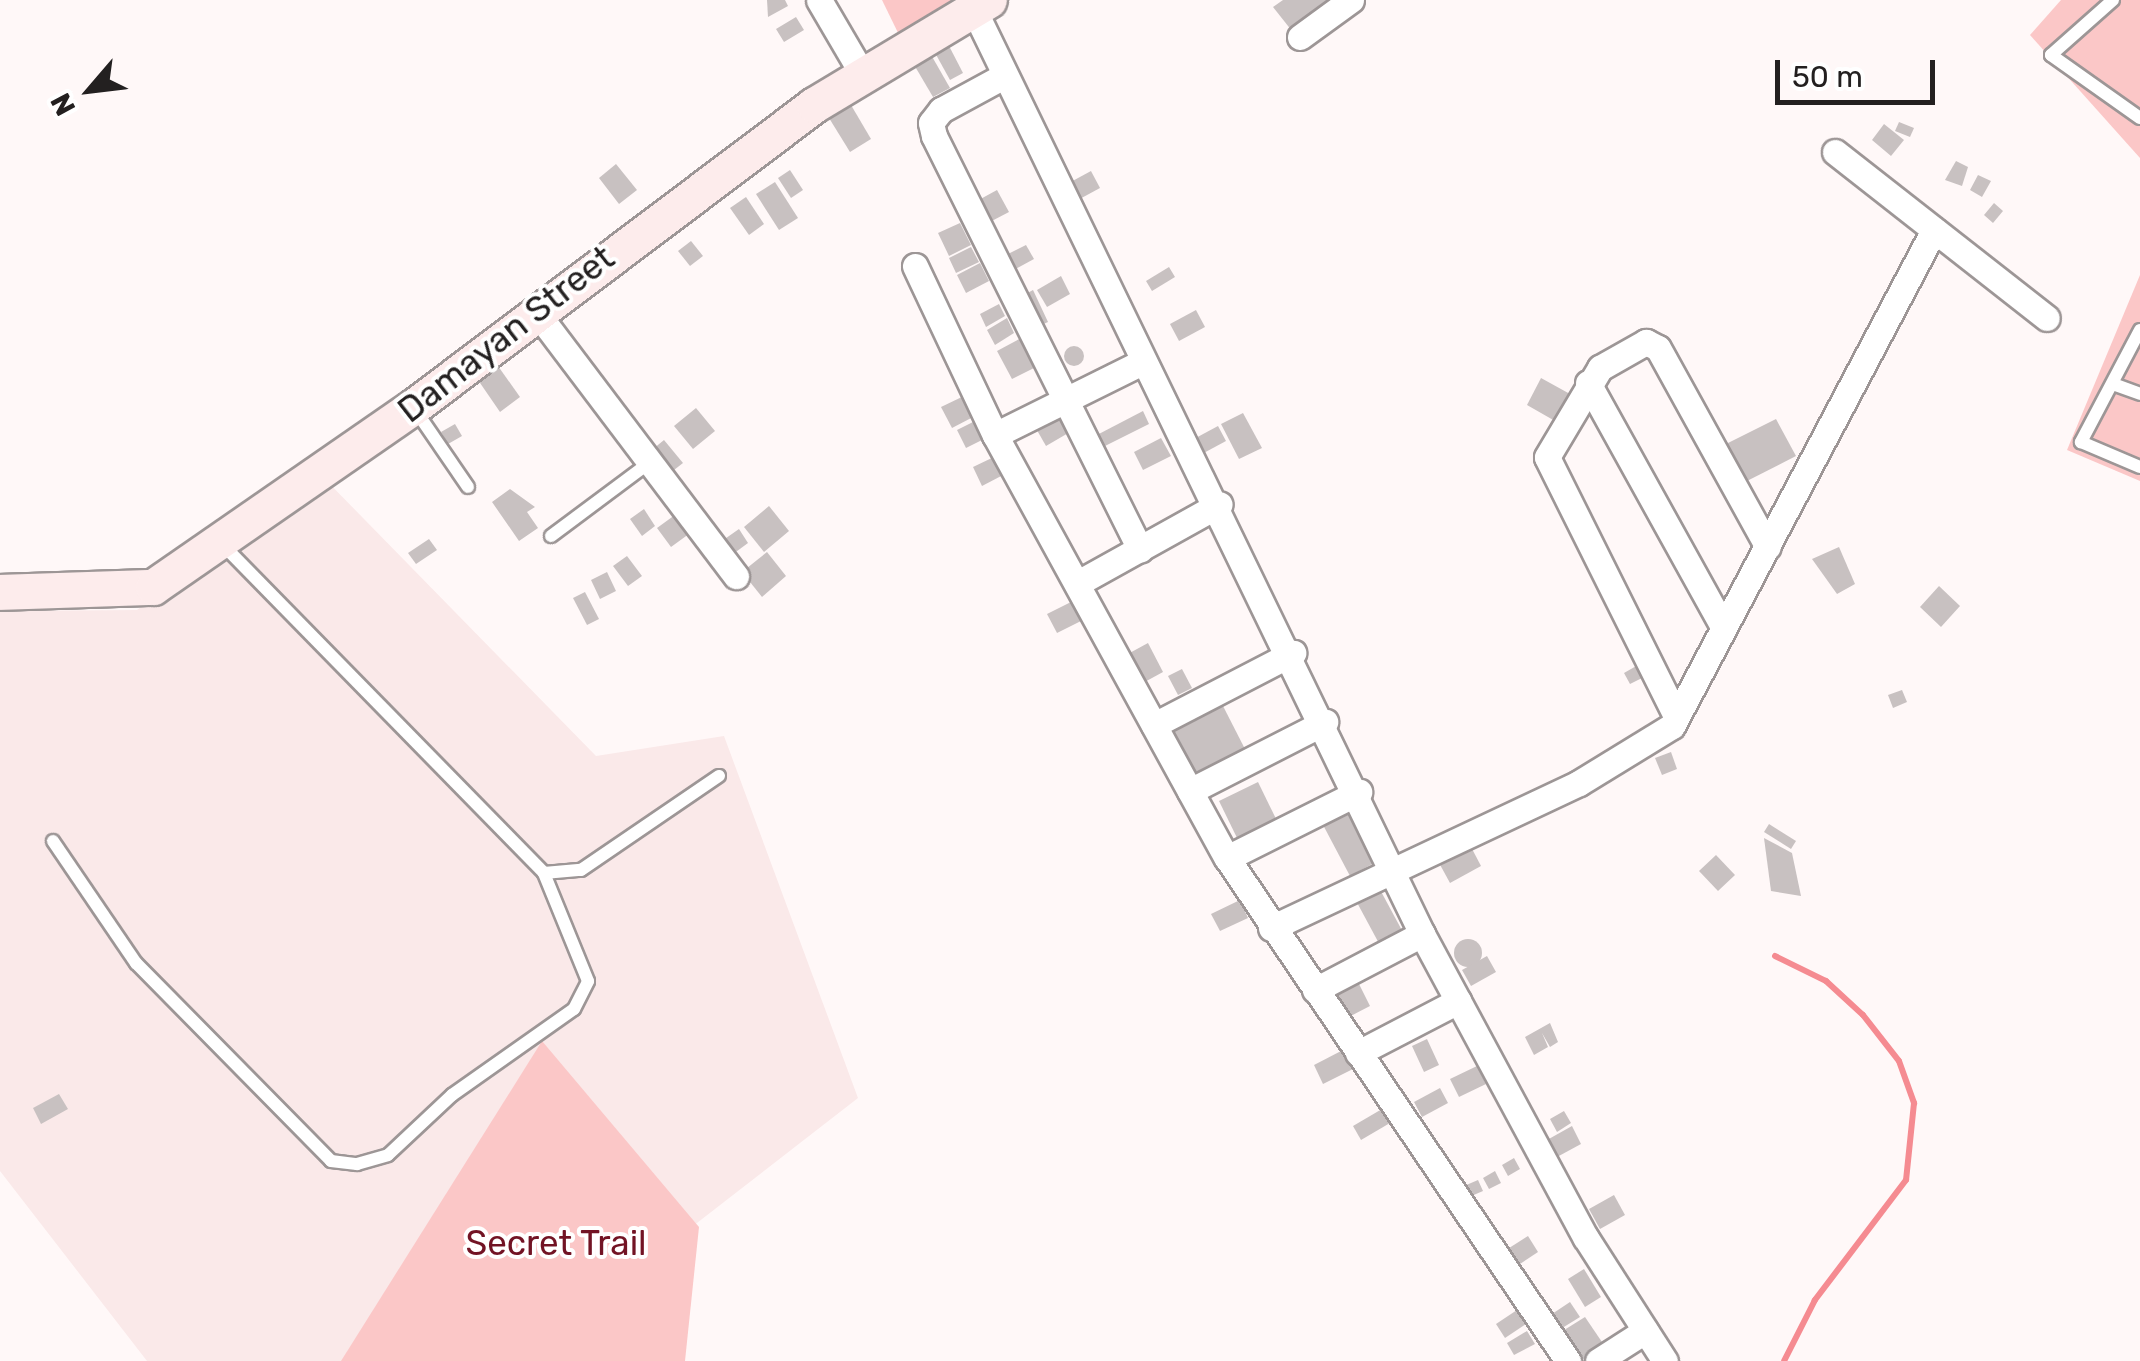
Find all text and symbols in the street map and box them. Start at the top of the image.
north arrow [40,40,140,140]
scale bar [1780,40,1940,102]
text: 50 m [1792,59,1863,95]
text: N [44,88,82,121]
street label: Damayan Street [390,237,622,431]
park label: Secret Trail [465,1222,647,1264]

